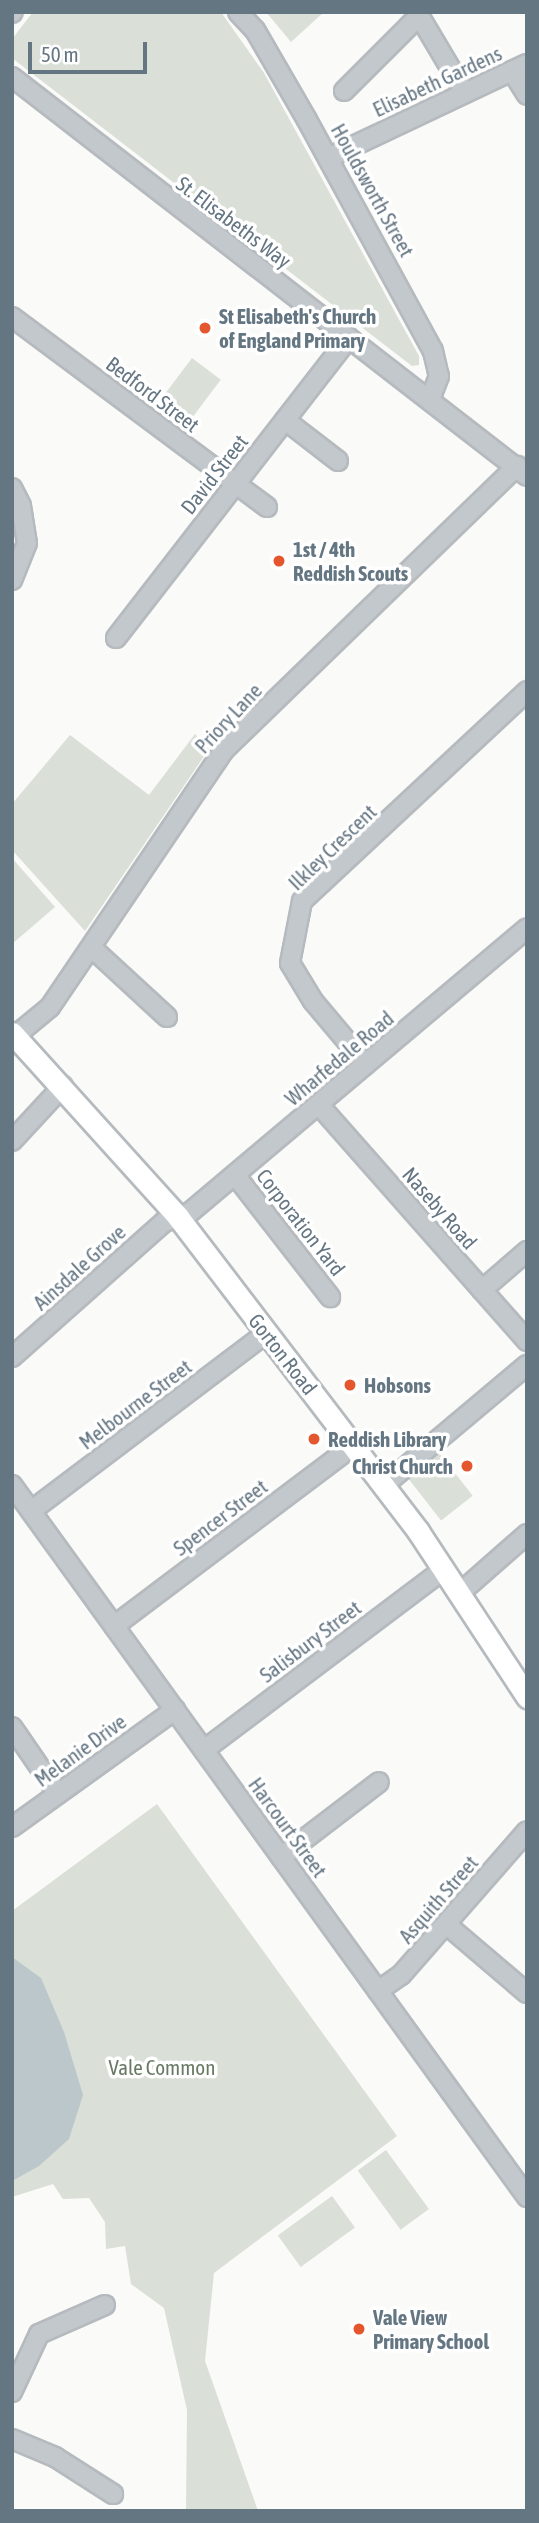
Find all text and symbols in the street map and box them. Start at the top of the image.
scale bar [32,28,150,72]
street label: Elisabeth Gardens [369,40,505,122]
text: 50 m [41,42,79,66]
street label: Houldsworth Street [326,119,420,261]
street label: St. Elisabeths Way [172,171,296,273]
place label: St Elisabeth's Church of England Primary [219,303,376,353]
marker: St Elisabeth's Church of England Primary [197,320,213,336]
street label: Bedford Street [101,351,205,437]
street label: David Street [175,429,253,519]
place label: 1st / 4th Reddish Scouts [293,536,408,586]
marker: 1st / 4th Reddish Scouts [271,553,287,569]
street label: Priory Lane [189,678,267,758]
street label: Ilkley Crescent [283,799,381,895]
street label: Wharfedale Road [280,1005,398,1111]
street label: Naseby Road [398,1162,482,1254]
street label: Corporation Yard [251,1164,351,1280]
street label: Ainsdale Grove [28,1219,130,1315]
street label: Gorton Road [244,1308,322,1400]
street label: Melbourne Street [74,1354,196,1454]
place label: Hobsons [364,1372,431,1398]
marker: Hobsons [342,1377,358,1393]
place label: Reddish Library [328,1426,446,1452]
marker: Reddish Library [306,1431,322,1447]
place label: Christ Church [352,1453,453,1479]
marker: Christ Church [459,1458,475,1474]
street label: Spencer Street [168,1474,272,1560]
street label: Salisbury Street [254,1595,366,1687]
street label: Melanie Drive [29,1708,131,1792]
street label: Harcourt Street [243,1772,333,1882]
street label: Asquith Street [393,1850,483,1948]
park label: Vale Common [109,2054,215,2080]
place label: Vale View Primary School [373,2304,489,2354]
marker: Vale View Primary School [351,2321,367,2337]

